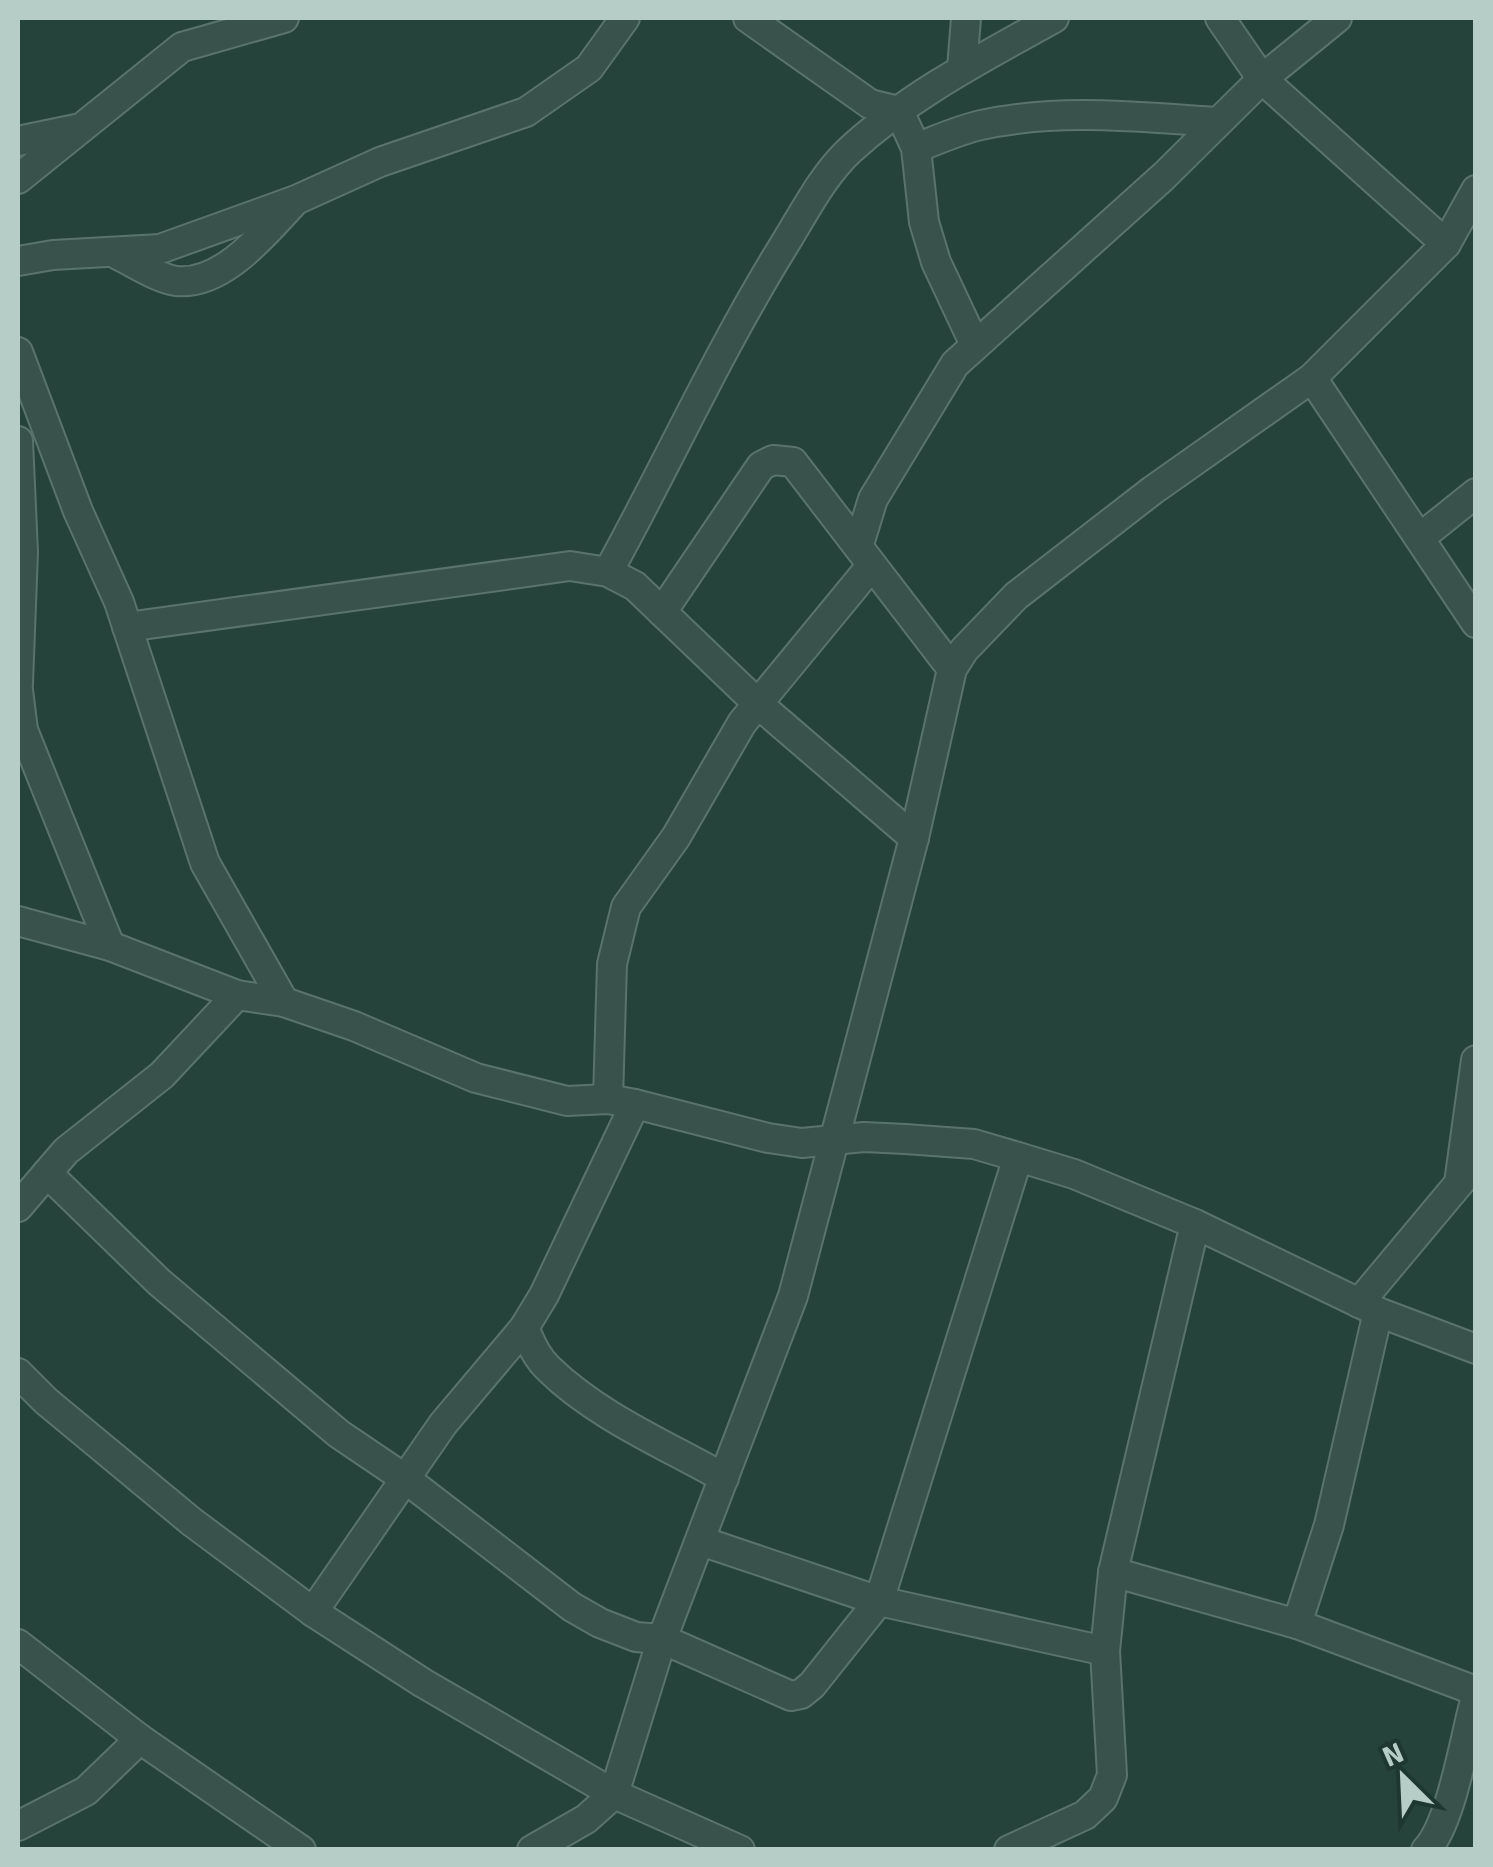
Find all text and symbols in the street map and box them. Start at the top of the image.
north arrow [1353,1727,1453,1827]
text: N [1377,1736,1409,1775]

